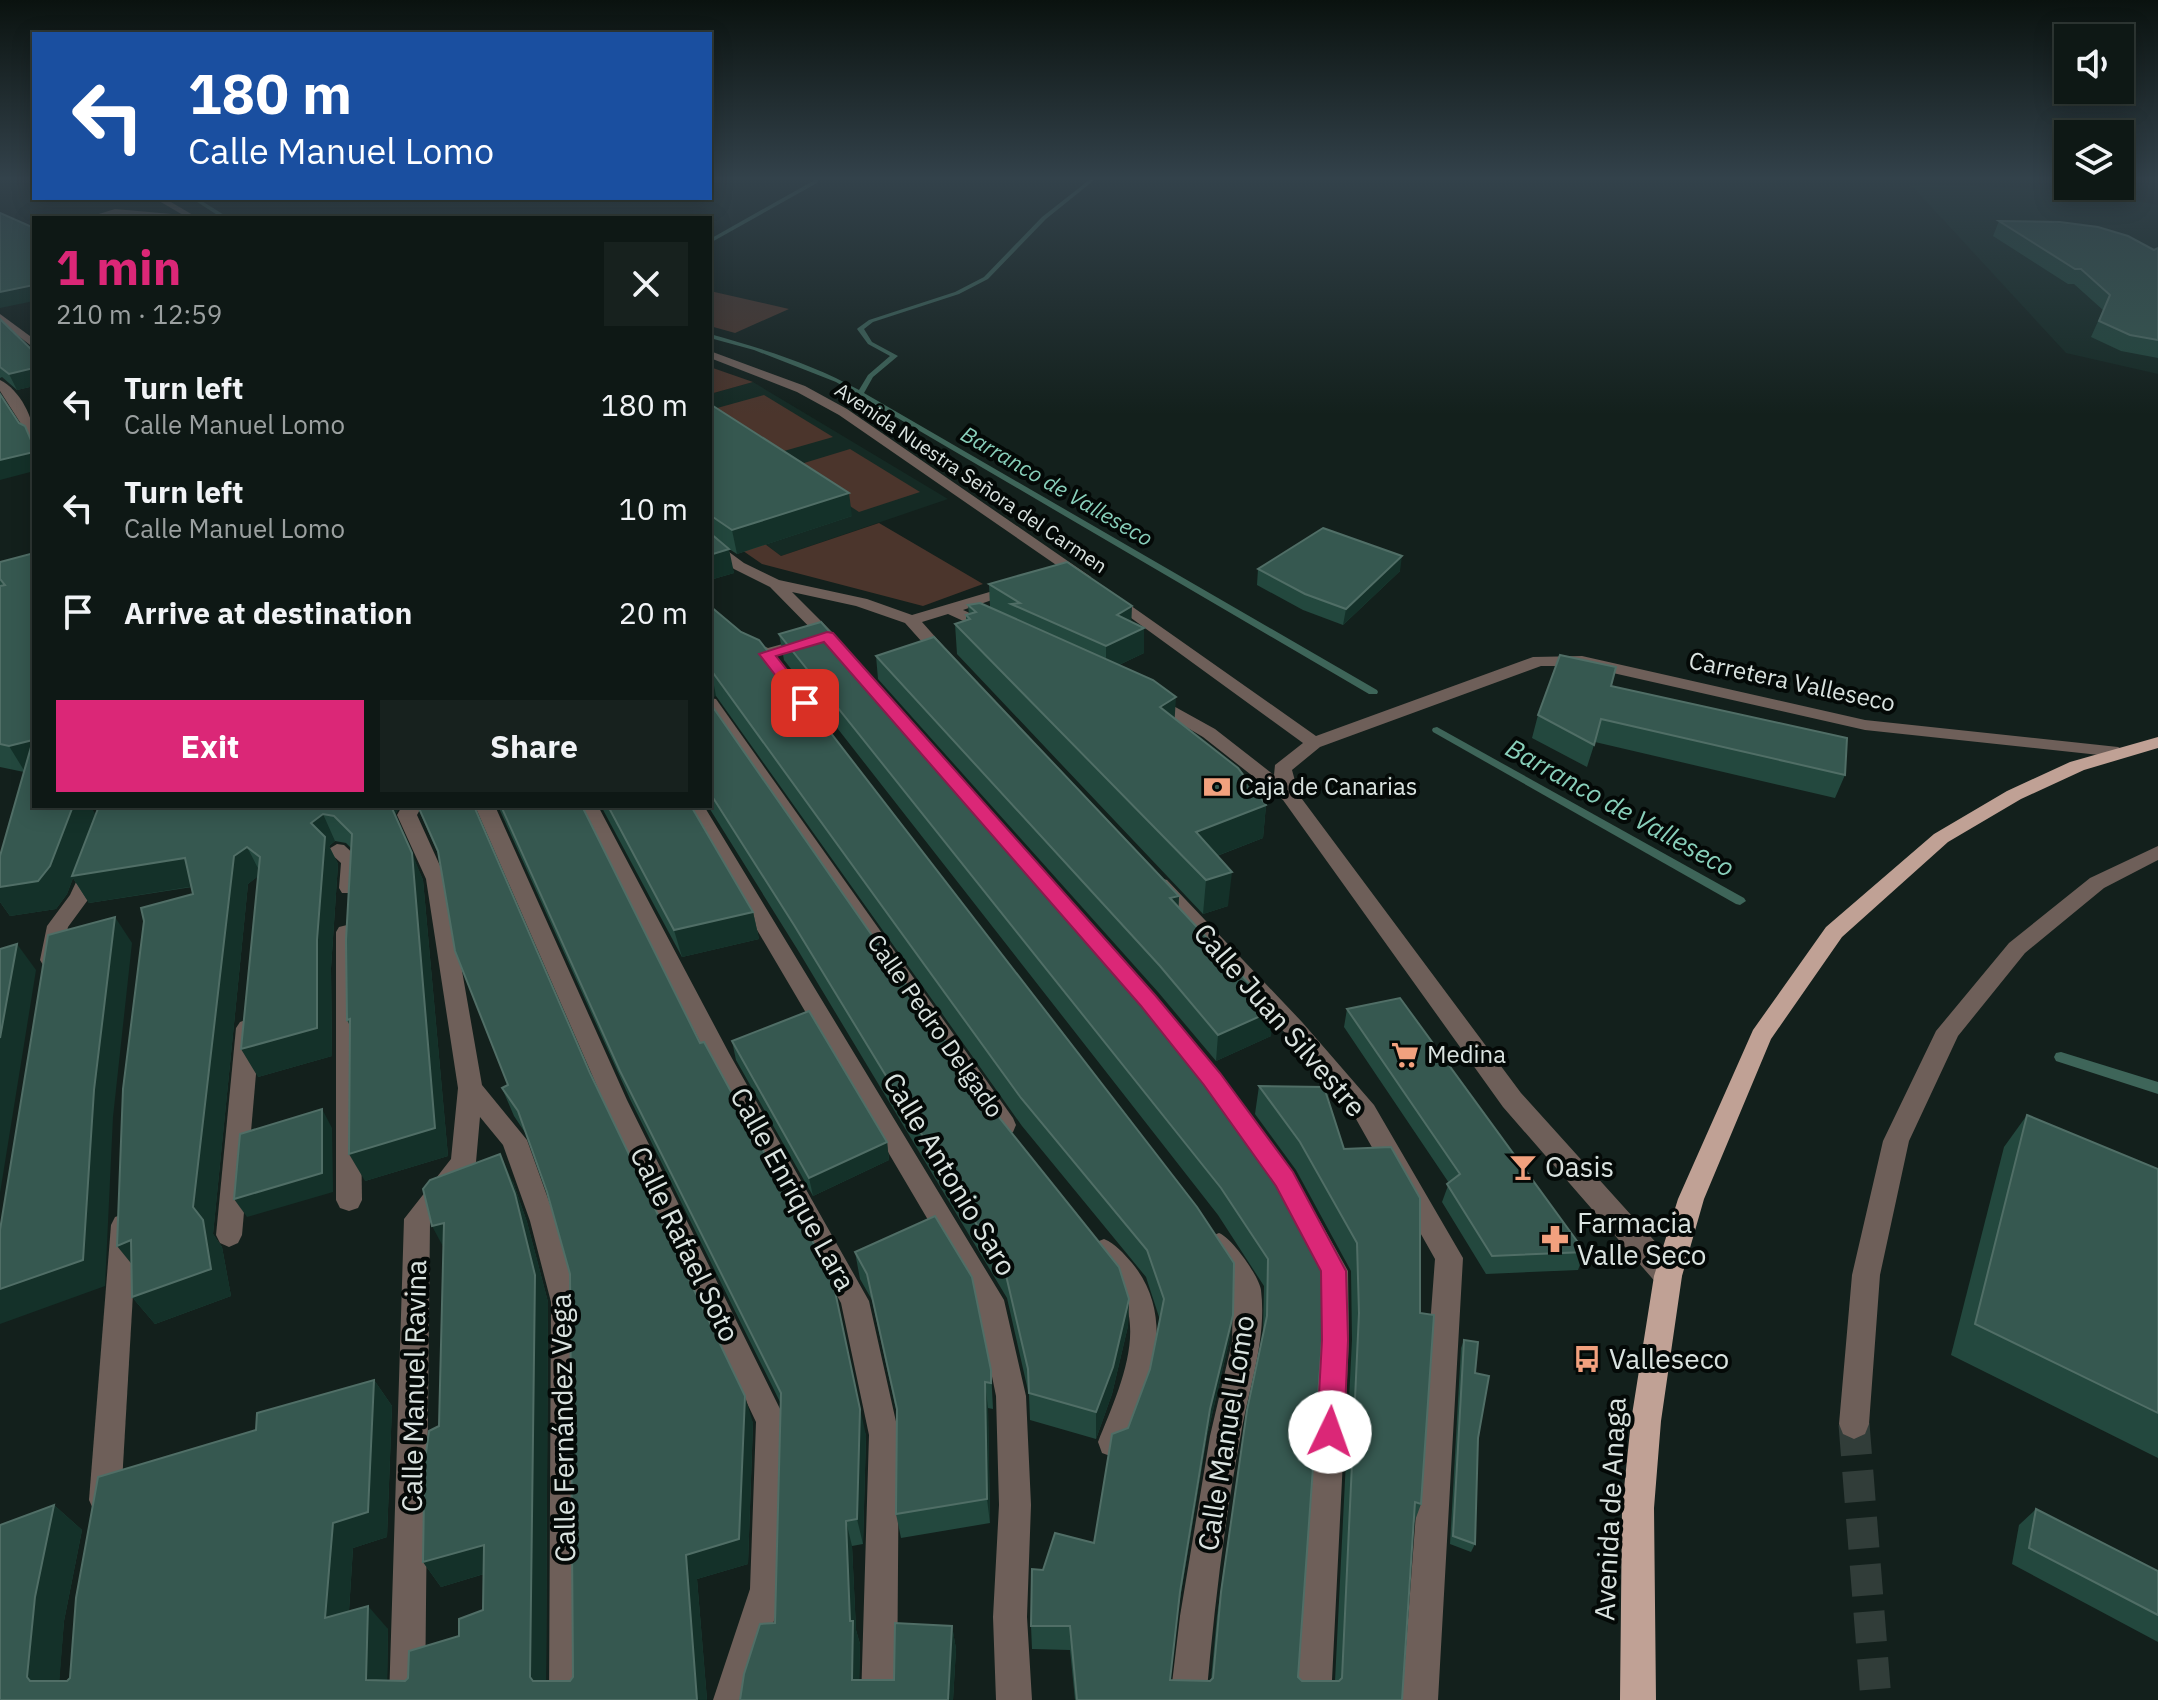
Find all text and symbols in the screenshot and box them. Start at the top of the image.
map controls [2054,24,2134,200]
button: sound [2054,24,2134,104]
text: 180 m [188,57,352,129]
icon: left [56,64,160,168]
button: layers [2054,120,2134,200]
text: Calle Manuel Lomo [188,127,494,174]
text: 1 min [56,236,181,298]
button: close [604,242,688,326]
text: 210 m · 12:59 [56,297,222,331]
text: Turn left [124,368,243,407]
street label: Avenida Nuestra Señora del Carmen [830,376,1113,579]
icon: left [56,382,100,426]
text: 180 m [601,385,688,424]
text: Calle Manuel Lomo [124,407,345,441]
water label: Barranco de Valleseco [956,419,1158,552]
text: Turn left [124,472,243,511]
icon: left [56,486,100,530]
text: 10 m [619,489,688,528]
text: Calle Manuel Lomo [124,511,345,545]
icon: arrive [56,590,100,634]
text: Arrive at destination [124,593,412,632]
text: 20 m [619,593,688,632]
street label: Carretera Valleseco [1686,644,1898,719]
pin [771,669,839,737]
icon: arrive [783,681,827,725]
button: Exit [56,700,364,792]
button: Share [380,700,688,792]
water label: Barranco de Valleseco [1500,730,1741,884]
place label: Caja de Canarias [1239,770,1417,802]
bank icon: Caja de Canarias [1202,772,1232,802]
street label: Calle Juan Silvestre [1186,915,1375,1124]
street label: Calle Pedro Delgado [860,927,1011,1124]
place label: Medina [1427,1038,1506,1070]
supermarket icon: Medina [1390,1040,1420,1070]
street label: Calle Antonio Saro [875,1065,1026,1282]
street label: Calle Enrique Lara [722,1080,865,1297]
street label: Calle Rafael Soto [622,1140,749,1348]
place label: Oasis [1545,1148,1614,1185]
bar icon: Oasis [1508,1152,1538,1182]
place label: Farmacia Valle Seco [1577,1204,1706,1273]
pharmacy icon: Farmacia Valle Seco [1540,1224,1570,1254]
street label: Calle Manuel Ravina [393,1259,434,1513]
street label: Calle Fernández Vega [542,1293,583,1563]
street label: Calle Manuel Lomo [1189,1312,1262,1553]
place label: Valleseco [1609,1340,1729,1377]
bus stop icon: Valleseco [1572,1344,1602,1374]
position arrow [1288,1390,1372,1474]
street label: Avenida de Anaga [1585,1396,1634,1622]

